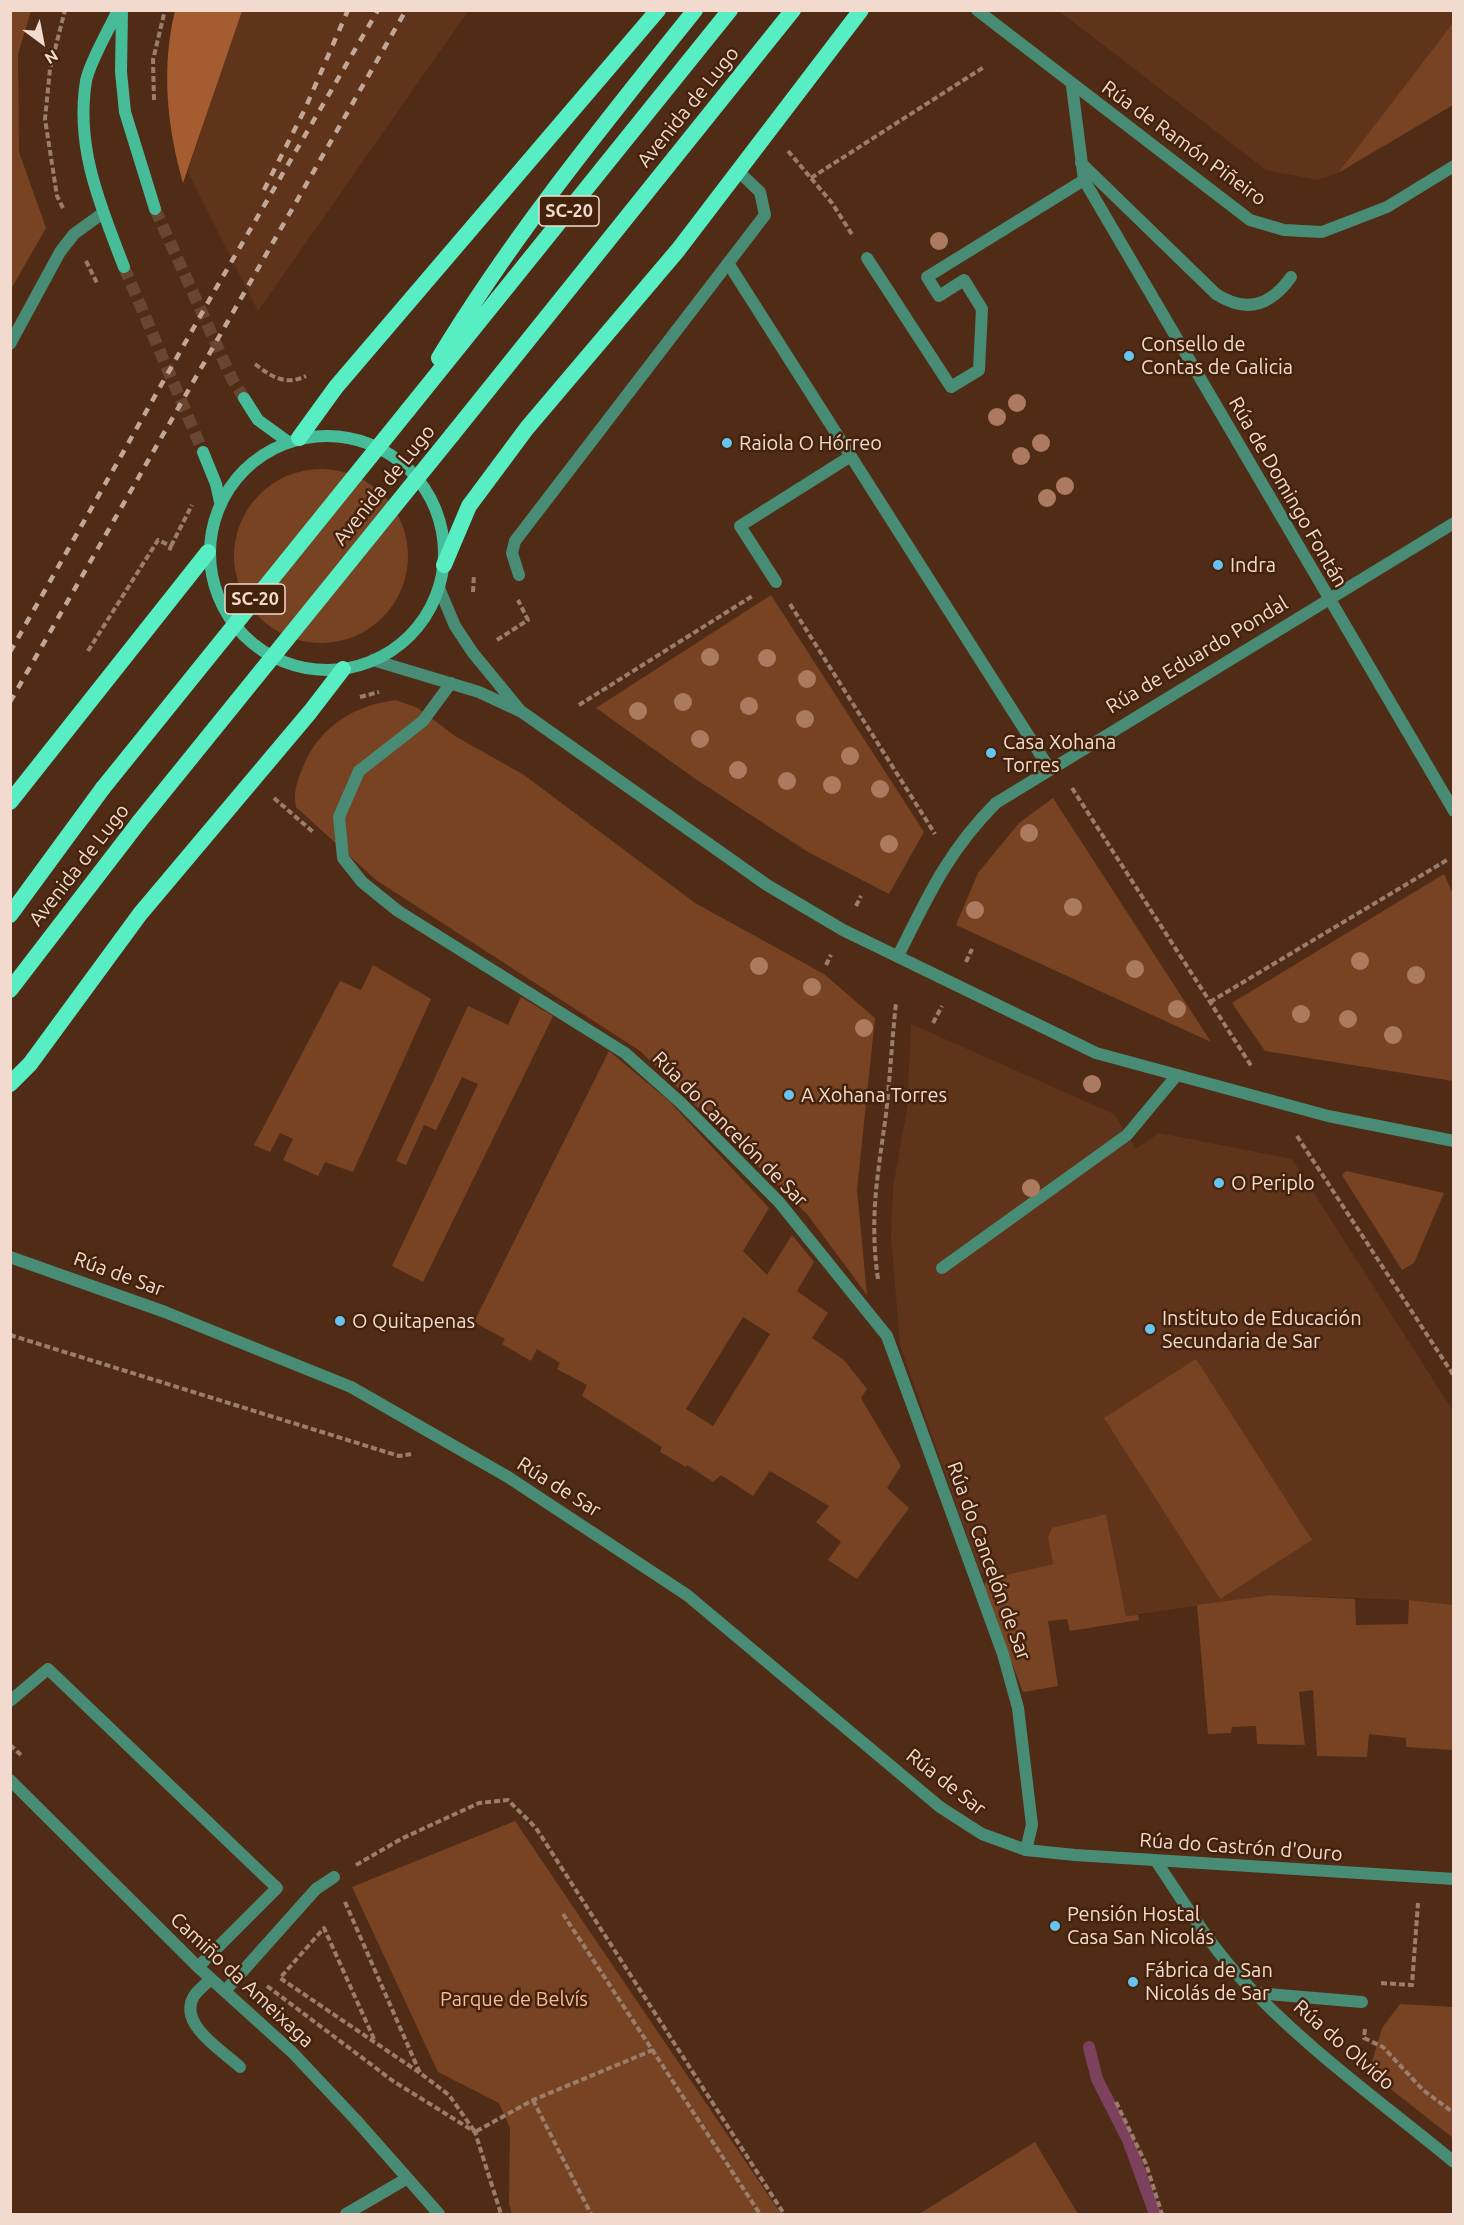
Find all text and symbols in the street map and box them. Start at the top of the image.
north arrow [12,12,72,72]
street label: Avenida de Lugo [632,42,744,172]
text: N [42,46,61,68]
street label: Rúa de Ramón Piñeiro [1097,75,1271,211]
road number: SC-20 [539,196,599,226]
place label: Consello de Contas de Galicia [1141,332,1293,379]
marker: Consello de Contas de Galicia [1122,349,1136,363]
street label: Rúa de Domingo Fontán [1224,392,1352,592]
street label: Avenida de Lugo [328,420,440,550]
place label: Raiola O Hórreo [739,431,882,455]
marker: Raiola O Hórreo [720,436,734,450]
place label: Indra [1230,553,1276,577]
marker: Indra [1211,558,1225,572]
road number: SC-20 [225,584,285,614]
street label: Rúa de Eduardo Pondal [1102,591,1292,719]
place label: Casa Xohana Torres [1003,730,1116,777]
marker: Casa Xohana Torres [984,746,998,760]
street label: Avenida de Lugo [24,799,134,931]
street label: Rúa do Cancelón de Sar [647,1046,813,1212]
place label: A Xohana Torres [801,1083,947,1107]
marker: A Xohana Torres [782,1088,796,1102]
place label: O Periplo [1231,1171,1315,1195]
marker: O Periplo [1212,1176,1226,1190]
street label: Rúa de Sar [71,1247,167,1301]
place label: Instituto de Educación Secundaria de Sar [1162,1306,1362,1353]
place label: O Quitapenas [352,1309,475,1333]
marker: O Quitapenas [333,1314,347,1328]
marker: Instituto de Educación Secundaria de Sar [1143,1322,1157,1336]
street label: Rúa de Sar [513,1452,605,1522]
street label: Rúa do Cancelón de Sar [942,1458,1036,1664]
street label: Rúa de Sar [901,1743,991,1821]
street label: Rúa do Castrón d'Ouro [1139,1828,1343,1866]
place label: Pensión Hostal Casa San Nicolás [1067,1902,1214,1949]
street label: Camiño da Ameixaga [165,1907,319,2053]
marker: Pensión Hostal Casa San Nicolás [1048,1919,1062,1933]
place label: Fábrica de San Nicolás de Sar [1145,1958,1273,2005]
marker: Fábrica de San Nicolás de Sar [1126,1975,1140,1989]
park label: Parque de Belvís [440,1987,588,2011]
street label: Rúa do Olvido [1289,1995,1399,2095]

